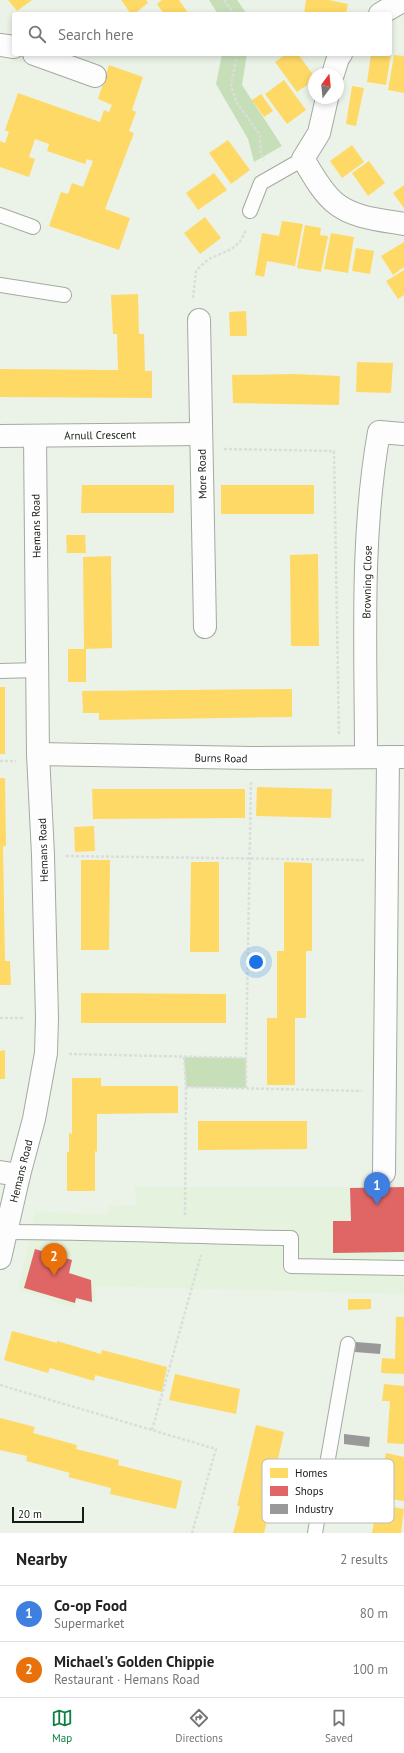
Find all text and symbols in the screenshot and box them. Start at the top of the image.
search box [12,12,392,56]
icon: search [26,23,48,45]
text: Search here [58,25,134,44]
north arrow [308,68,344,104]
street label: Arnull Crescent [64,427,136,443]
street label: More Road [195,449,209,499]
street label: Hemans Road [28,494,44,558]
street label: Browning Close [359,545,375,619]
street label: Burns Road [194,751,248,765]
street label: Hemans Road [35,818,51,882]
your location [246,952,266,972]
street label: Hemans Road [6,1138,36,1204]
pin: 1 [364,1172,390,1205]
pin: 2 [41,1243,67,1276]
legend [262,1459,394,1523]
text: Homes [295,1466,328,1480]
text: Shops [295,1484,324,1498]
text: Industry [295,1502,334,1516]
scale bar [12,1505,84,1524]
text: 20 m [18,1507,42,1521]
text: Nearby [16,1548,67,1570]
text: 2 results [340,1551,388,1568]
text: Co-op Food [54,1596,127,1615]
text: 1 [25,1605,33,1622]
text: 80 m [360,1605,388,1622]
text: Supermarket [54,1615,124,1632]
text: Michael's Golden Chippie [54,1652,214,1671]
text: 2 [25,1661,33,1678]
text: 100 m [353,1661,388,1678]
text: Restaurant · Hemans Road [54,1671,200,1688]
tab: Map [51,1707,73,1745]
tab: Directions [175,1707,223,1745]
tab: Saved [325,1707,353,1745]

